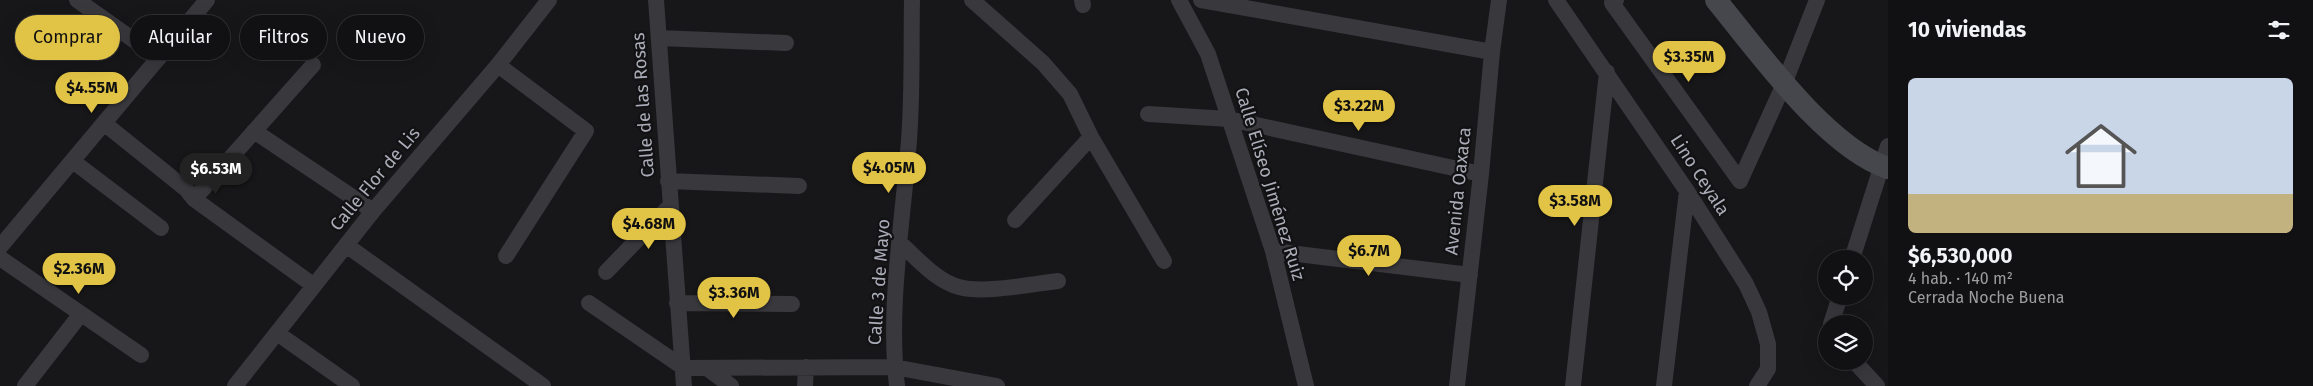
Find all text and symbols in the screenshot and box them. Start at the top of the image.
chip: Comprar [15,15,120,60]
chip: Alquilar [130,15,230,60]
chip: Filtros [240,15,327,60]
chip: Nuevo [337,15,424,60]
icon: filters [2265,16,2293,44]
text: 10 viviendas [1908,17,2026,43]
street label: Calle de las Rosas [627,32,659,178]
pin: $3.35M [1648,41,1730,83]
text: $3.35M [1664,47,1714,66]
pin: $4.55M [51,72,133,114]
text: $4.55M [66,78,118,97]
street label: Calle Elíseo Jiménez Ruiz [1230,85,1310,283]
pin: $3.22M [1318,90,1400,132]
text: $3.22M [1334,96,1384,115]
icon: home [2056,111,2146,201]
street label: Calle Flor de Lis [325,123,425,235]
street label: Avenida Oaxaca [1440,126,1476,256]
street label: Lino Ceyala [1666,130,1734,220]
pin: $6.53M [175,152,257,195]
pin: $4.05M [848,152,930,194]
text: $4.05M [863,158,915,177]
text: $6.53M [190,159,242,178]
pin: $3.58M [1534,184,1616,227]
text: $3.58M [1549,191,1601,210]
pin: $4.68M [608,208,690,250]
text: $4.68M [623,214,675,233]
street label: Calle 3 de Mayo [864,218,894,346]
pin: $6.7M [1334,234,1404,277]
text: $6.7M [1348,241,1390,260]
text: $6,530,000 [1908,243,2013,269]
map controls [1818,250,1873,370]
button: locate [1818,250,1873,305]
pin: $2.36M [38,252,120,295]
text: $2.36M [54,259,104,278]
text: 4 hab. · 140 m² [1908,269,2013,288]
pin: $3.36M [693,276,775,319]
text: $3.36M [708,283,760,302]
text: Cerrada Noche Buena [1908,288,2064,307]
button: layers [1818,315,1873,370]

